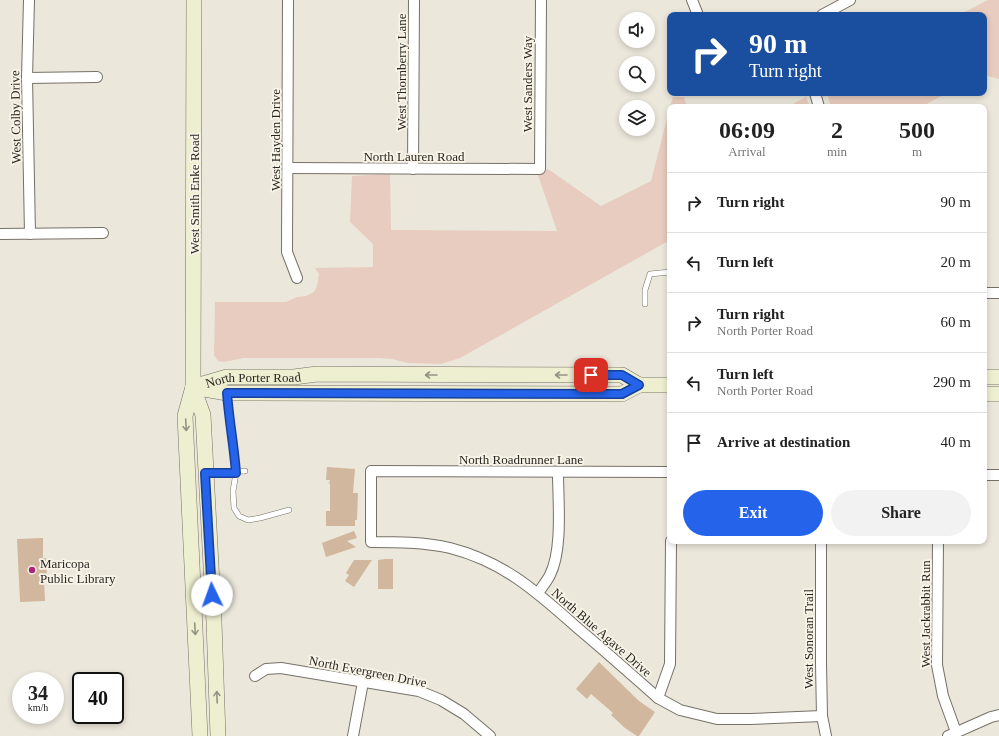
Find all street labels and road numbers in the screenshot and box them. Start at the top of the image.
street label: West Thornberry Lane [394,13,409,131]
street label: West Sanders Way [520,35,535,132]
street label: West Colby Drive [7,70,24,164]
street label: West Hayden Drive [268,89,283,191]
street label: West Smith Enke Road [187,133,202,254]
street label: North Lauren Road [363,149,465,164]
street label: North Porter Road [204,369,302,391]
street label: North Roadrunner Lane [459,452,583,467]
street label: West Jackrabbit Run [918,560,933,668]
street label: North Blue Agave Drive [549,585,655,680]
street label: West Sonoran Trail [801,589,816,689]
street label: North Evergreen Drive [308,653,428,690]

